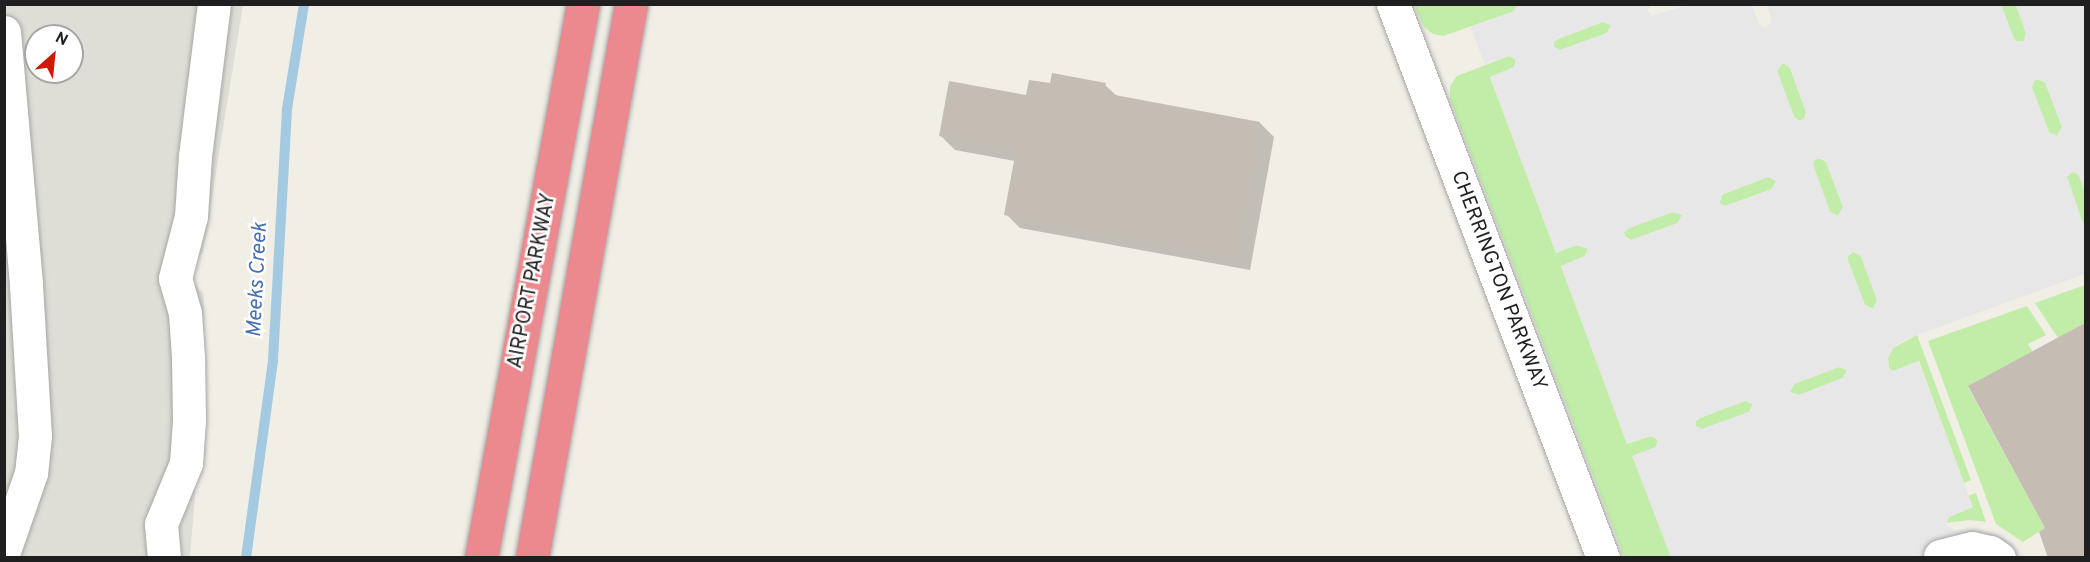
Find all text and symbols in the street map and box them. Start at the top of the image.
north arrow [24,24,84,84]
text: N [52,28,71,51]
street label: CHERRINGTON PARKWAY [1445,168,1551,394]
street label: AIRPORT PARKWAY [504,191,562,371]
water label: Meeks Creek [242,222,274,338]

